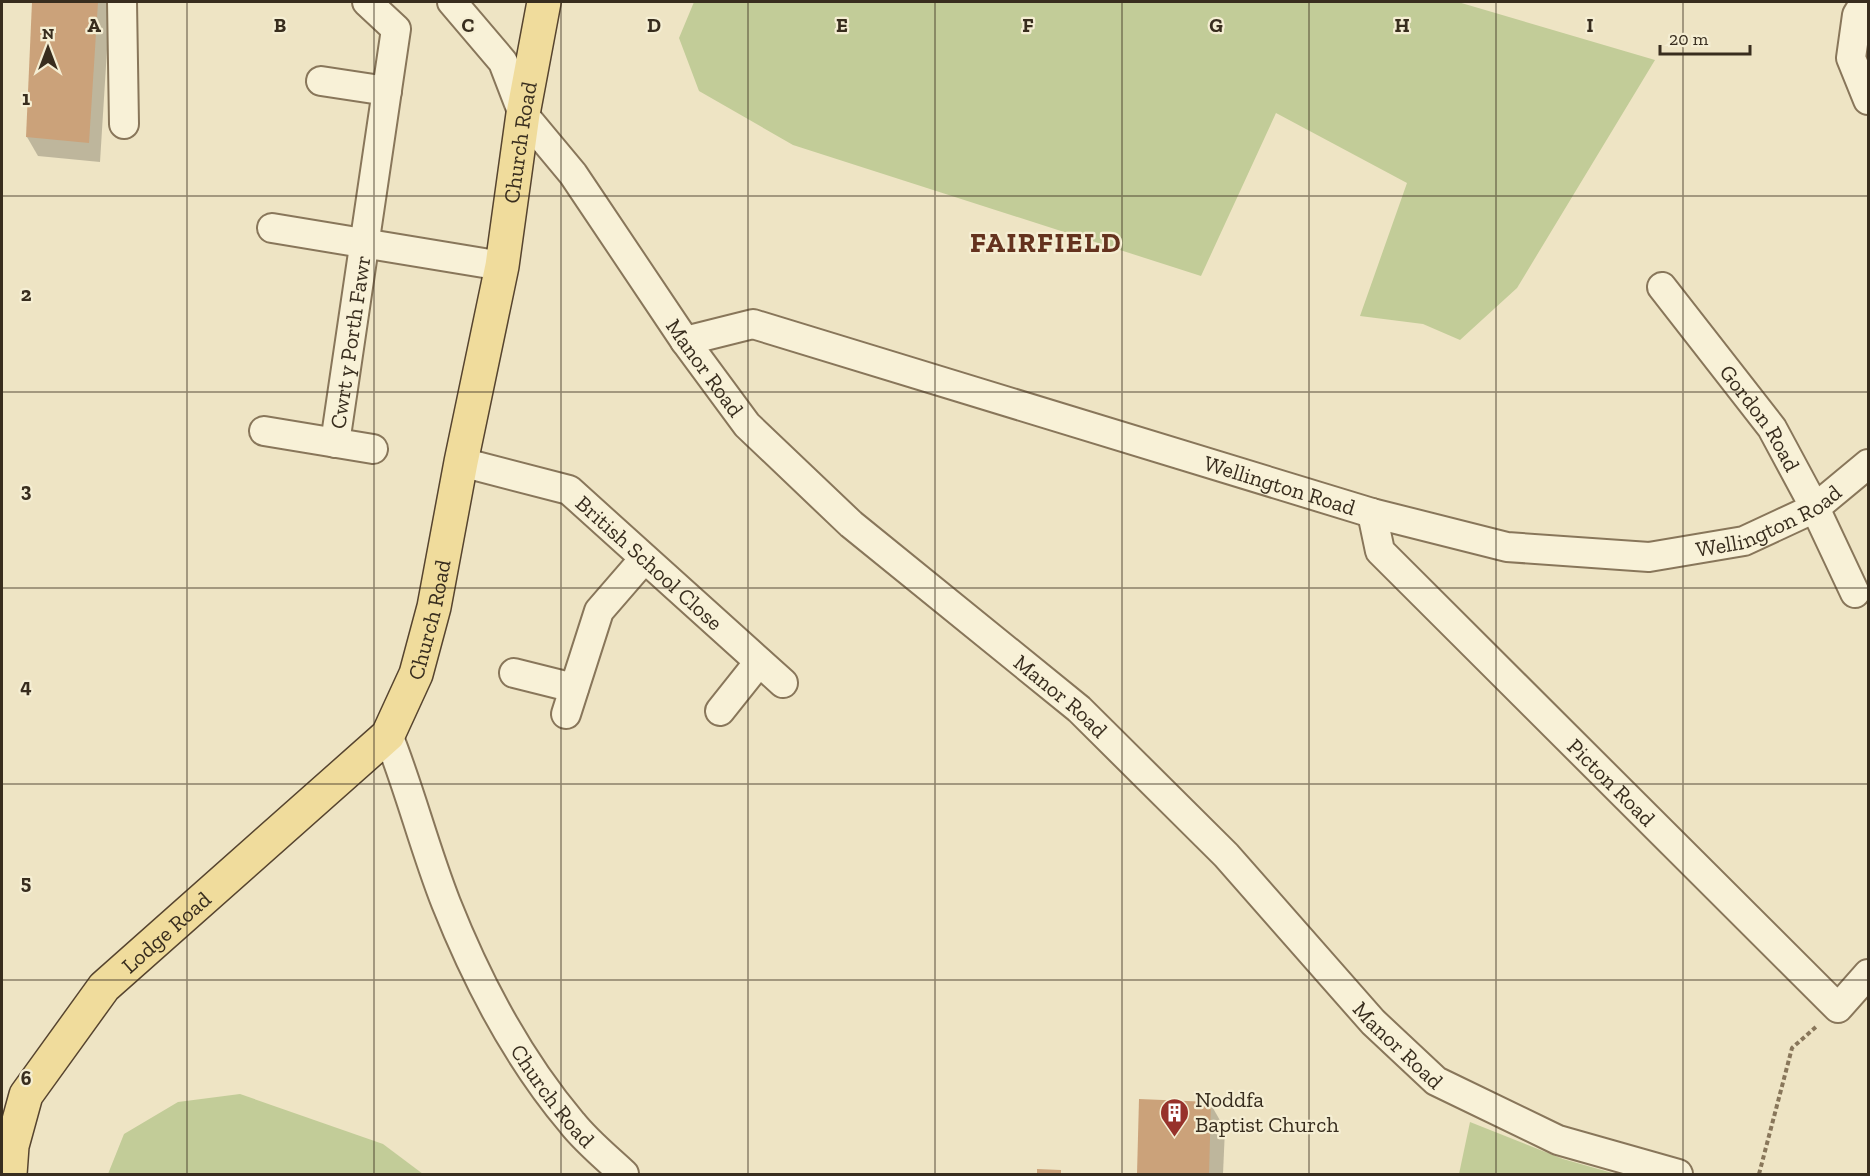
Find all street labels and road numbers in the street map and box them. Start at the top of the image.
street label: Church Road [498,79,543,205]
street label: Cwrt y Porth Fawr [324,254,376,431]
street label: Manor Road [660,314,749,422]
street label: Gordon Road [1714,359,1806,476]
street label: Wellington Road [1201,450,1359,521]
street label: Wellington Road [1694,479,1847,563]
street label: British School Close [570,490,728,636]
street label: Church Road [402,557,457,683]
street label: Manor Road [1008,649,1113,744]
street label: Picton Road [1562,733,1661,832]
street label: Lodge Road [116,886,216,979]
street label: Manor Road [1347,996,1449,1095]
street label: Church Road [505,1039,600,1154]

